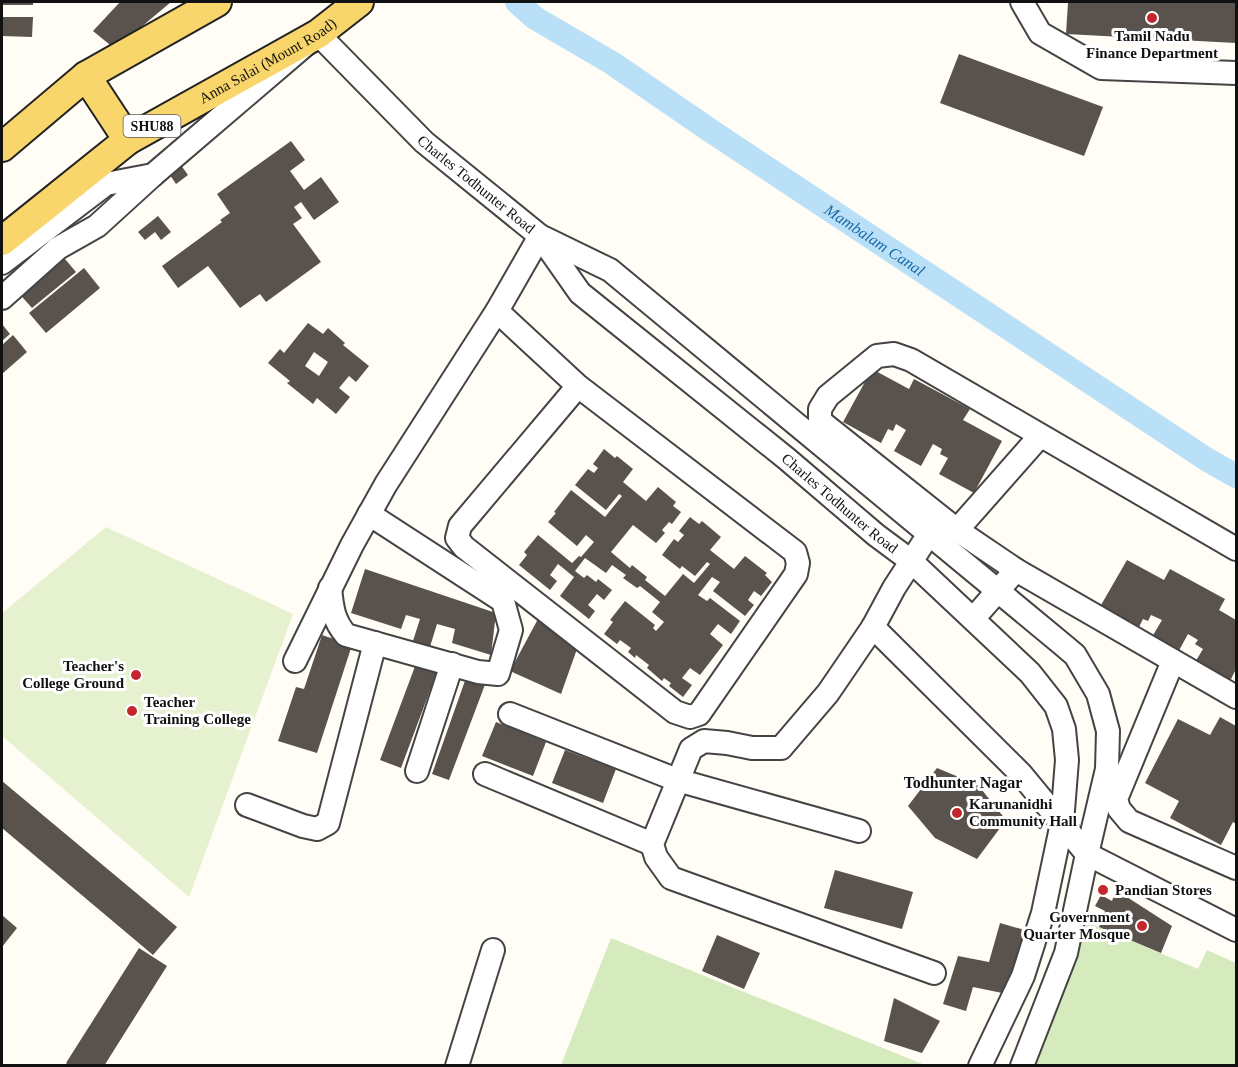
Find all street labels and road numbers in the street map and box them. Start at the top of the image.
street label: Anna Salai (Mount Road) [196,15,340,107]
road number: SHU88 [124,115,180,137]
street label: Charles Todhunter Road [414,132,538,237]
street label: Charles Todhunter Road [779,450,901,557]

